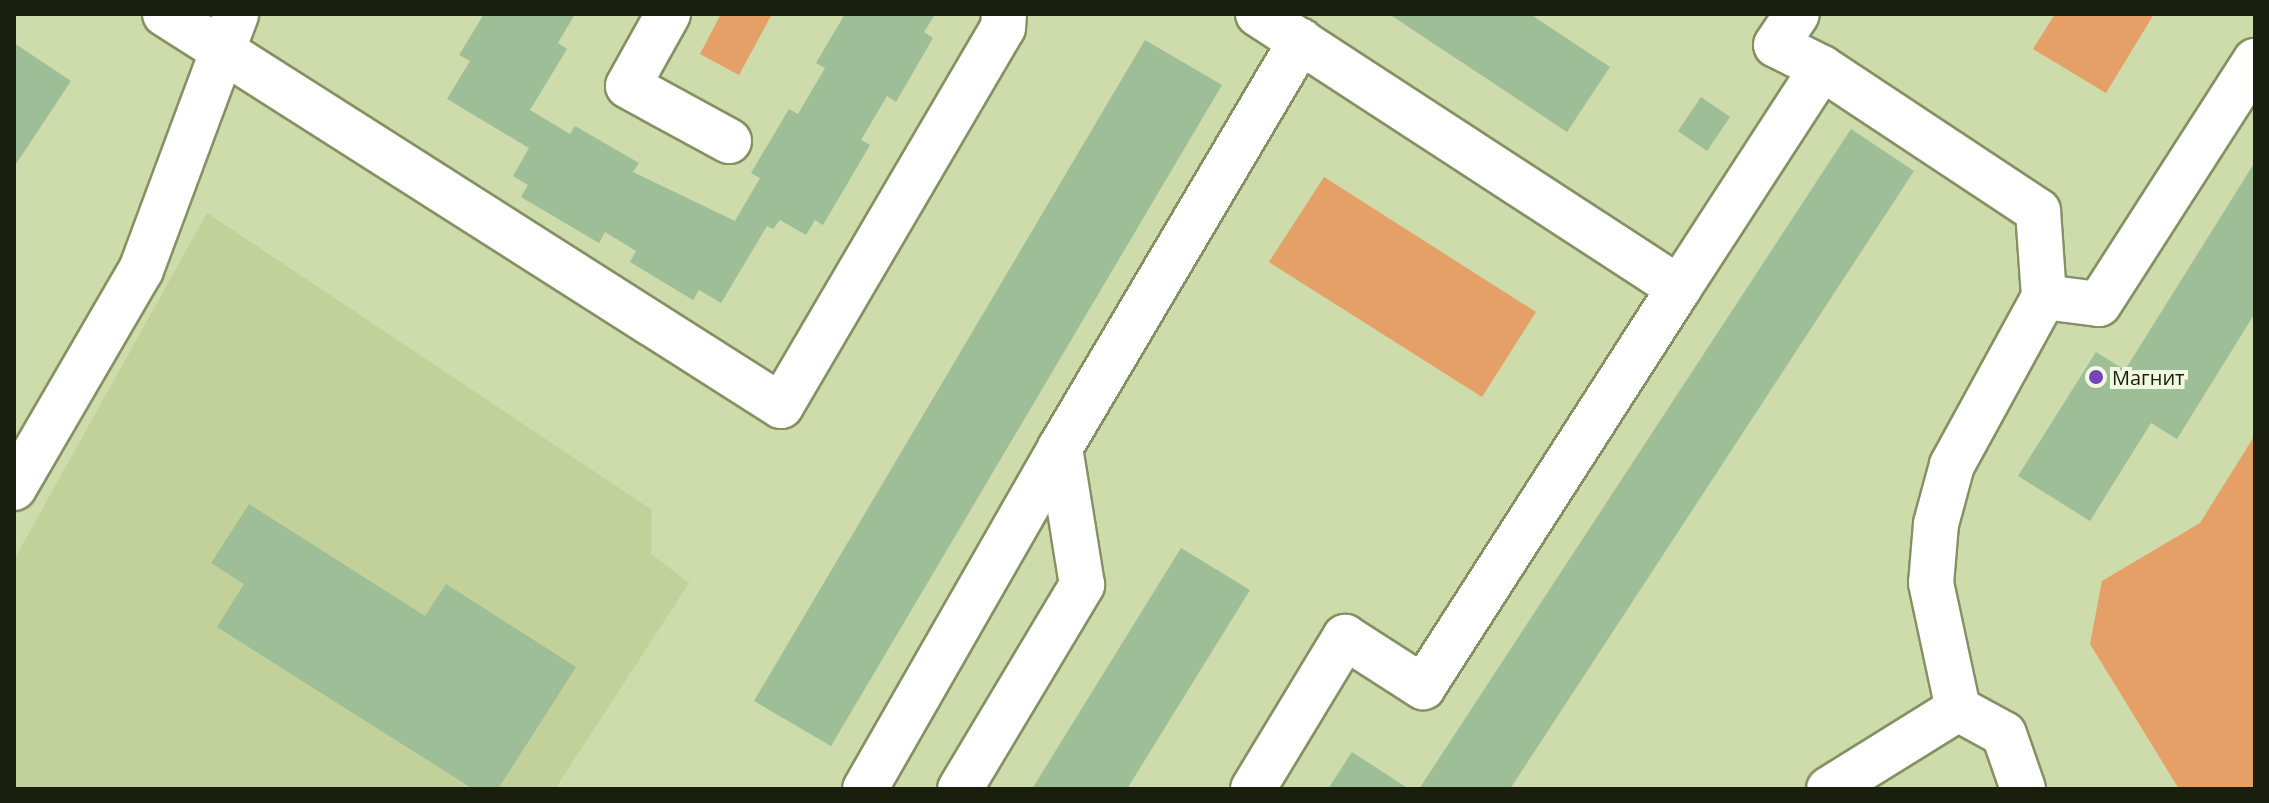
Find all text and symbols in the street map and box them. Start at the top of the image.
place label: Магнит [2112,365,2185,389]
marker: Магнит [2087,368,2105,386]

